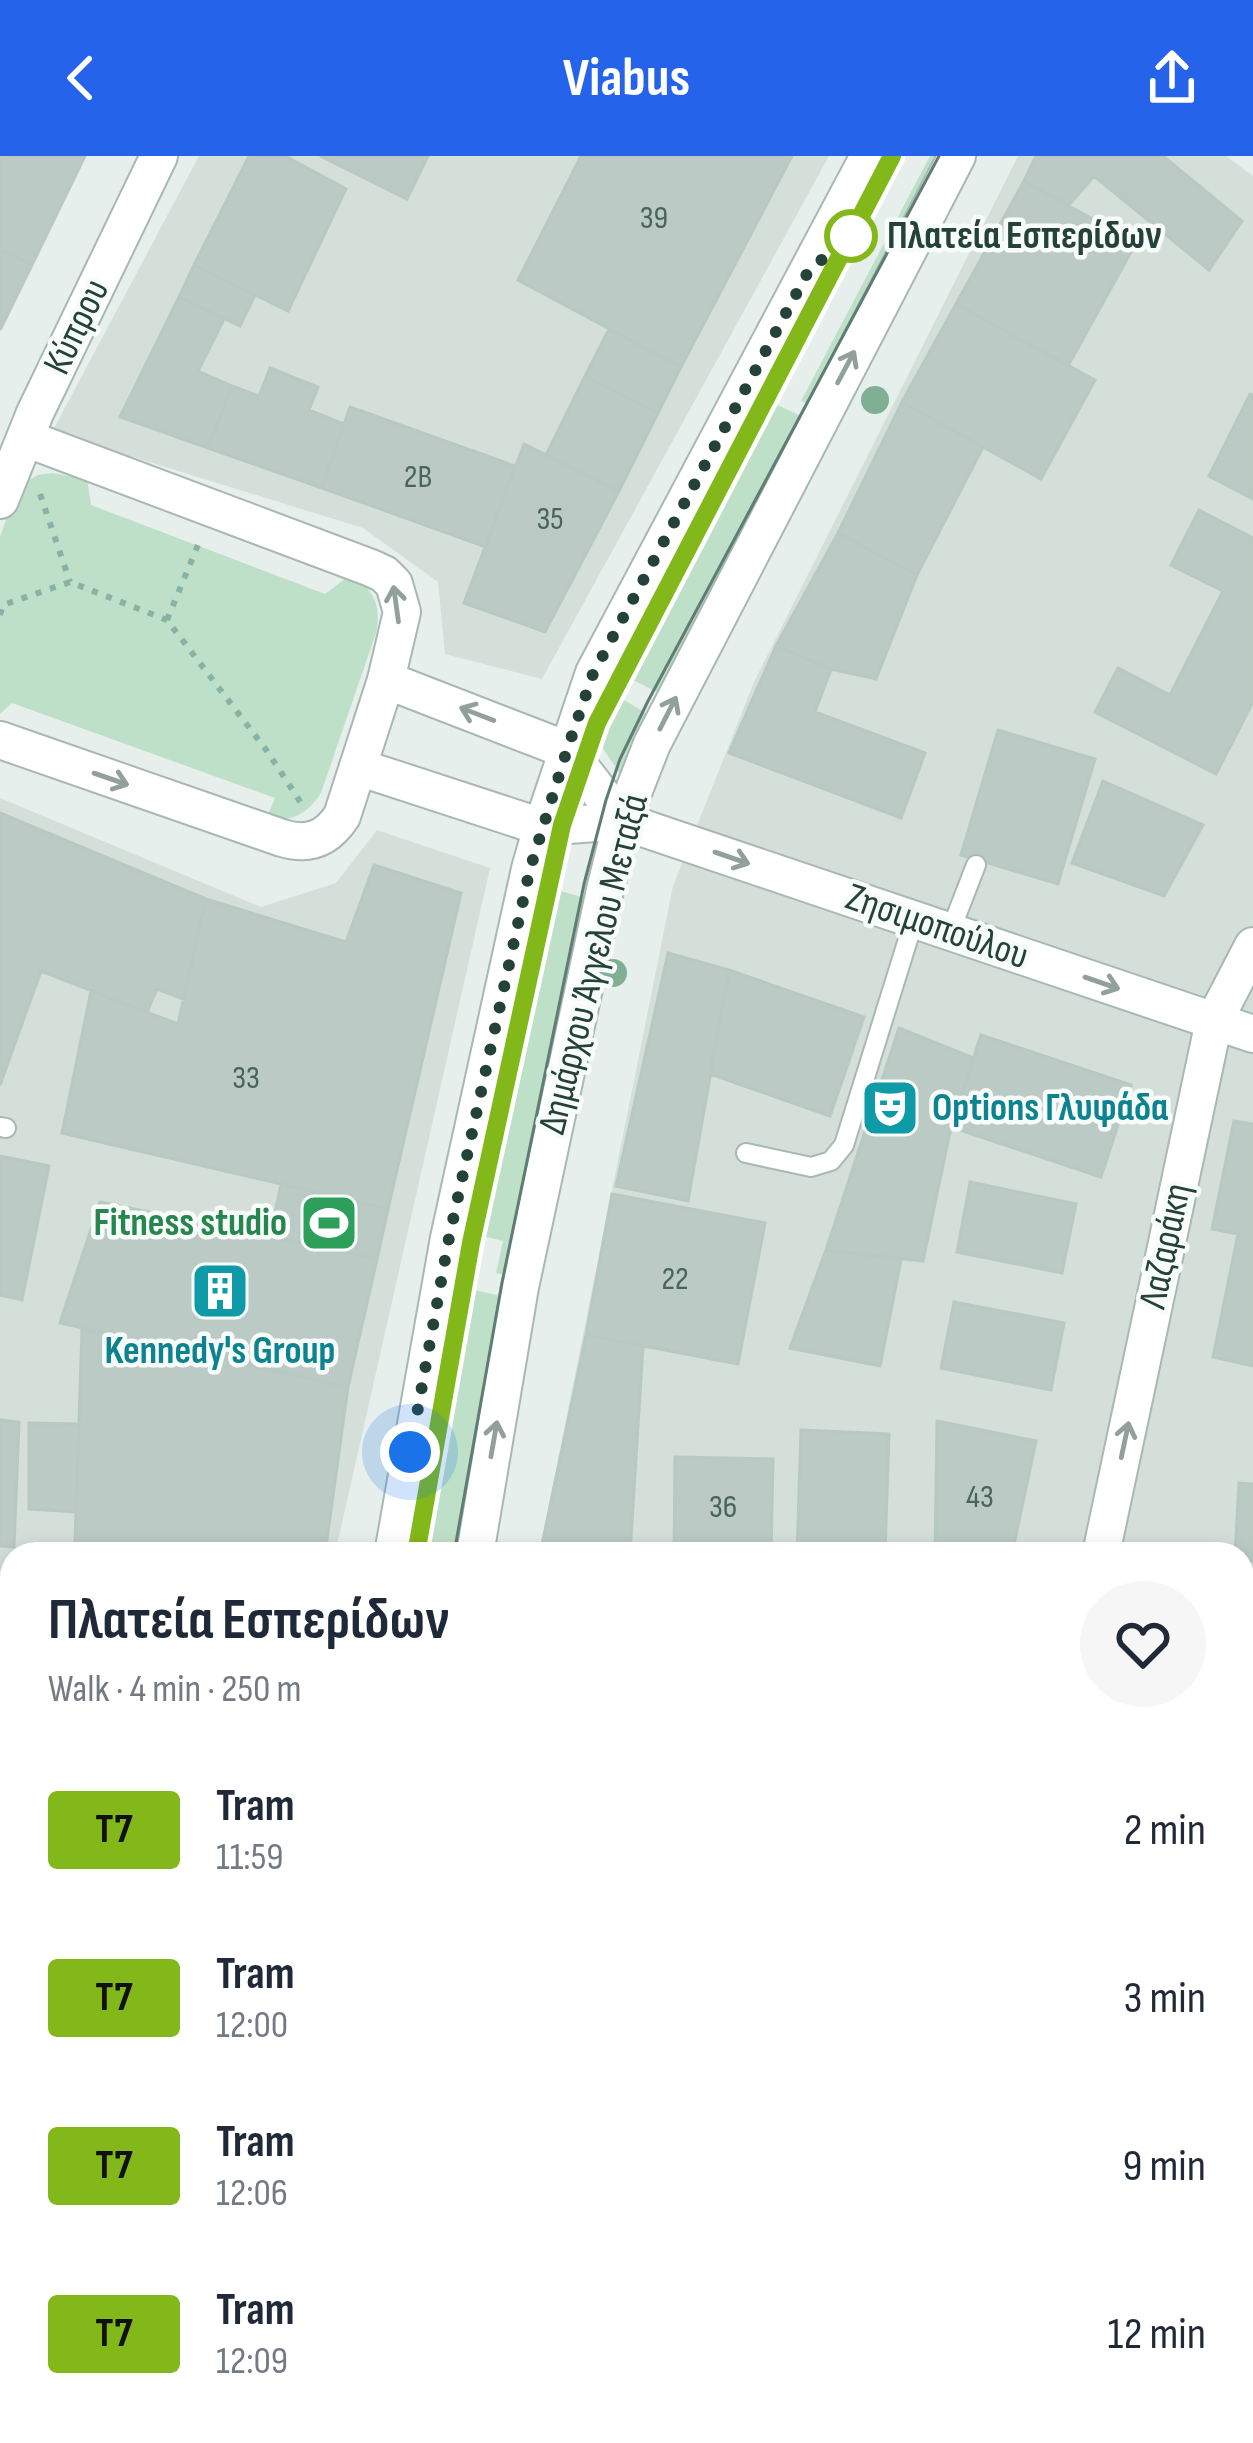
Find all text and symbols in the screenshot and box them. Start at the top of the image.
icon: back [48,45,114,111]
icon: share [1139,45,1205,111]
text: Viabus [563,46,690,111]
house number: 39 [640,198,668,238]
marker: Πλατεία Εσπερίδων [826,211,876,261]
place label: Πλατεία Εσπερίδων [887,213,1161,260]
street label: Κύπρου [34,272,120,382]
one-way arrow [836,349,859,385]
house number: 2Β [404,457,432,497]
house number: 35 [536,499,564,539]
one-way arrow [384,585,407,624]
one-way arrow [657,697,680,732]
one-way arrow [459,702,496,724]
one-way arrow [91,769,129,791]
street label: Δημάρχου Άγγελου Μεταξά [529,789,659,1139]
one-way arrow [713,849,750,870]
street label: Ζησιμοπούλου [840,874,1034,980]
one-way arrow [1083,974,1120,995]
house number: 33 [232,1058,260,1098]
theatre icon: Options Γλυφάδα [859,1077,921,1139]
place label: Options Γλυφάδα [932,1085,1168,1132]
street label: Λαζαράκη [1130,1179,1202,1314]
sports icon: Fitness studio [298,1192,360,1254]
place label: Fitness studio [93,1200,287,1247]
house number: 22 [661,1259,689,1299]
building icon: Kennedy's Group [189,1260,251,1322]
place label: Kennedy's Group [105,1328,335,1375]
one-way arrow [484,1420,507,1459]
one-way arrow [1115,1421,1137,1460]
your location [380,1422,440,1482]
house number: 43 [966,1477,994,1517]
house number: 36 [709,1487,737,1527]
button: heart [1080,1581,1206,1707]
text: Πλατεία Εσπερίδων [48,1587,449,1655]
text: Walk · 4 min · 250 m [48,1666,302,1713]
text: Tram [216,1779,295,1834]
text: 2 min [1124,1803,1206,1858]
text: Τ7 [95,1804,133,1855]
text: 11:59 [216,1834,284,1881]
text: Tram [216,1947,295,2002]
text: 3 min [1123,1971,1206,2026]
text: Τ7 [95,1972,133,2023]
text: 12:00 [216,2002,288,2049]
text: Tram [216,2115,295,2170]
text: 9 min [1122,2139,1206,2194]
text: Τ7 [95,2140,133,2191]
text: 12:06 [216,2170,288,2217]
text: Tram [216,2283,295,2338]
text: 12 min [1108,2307,1206,2362]
text: Τ7 [95,2308,133,2359]
text: 12:09 [216,2338,288,2385]

